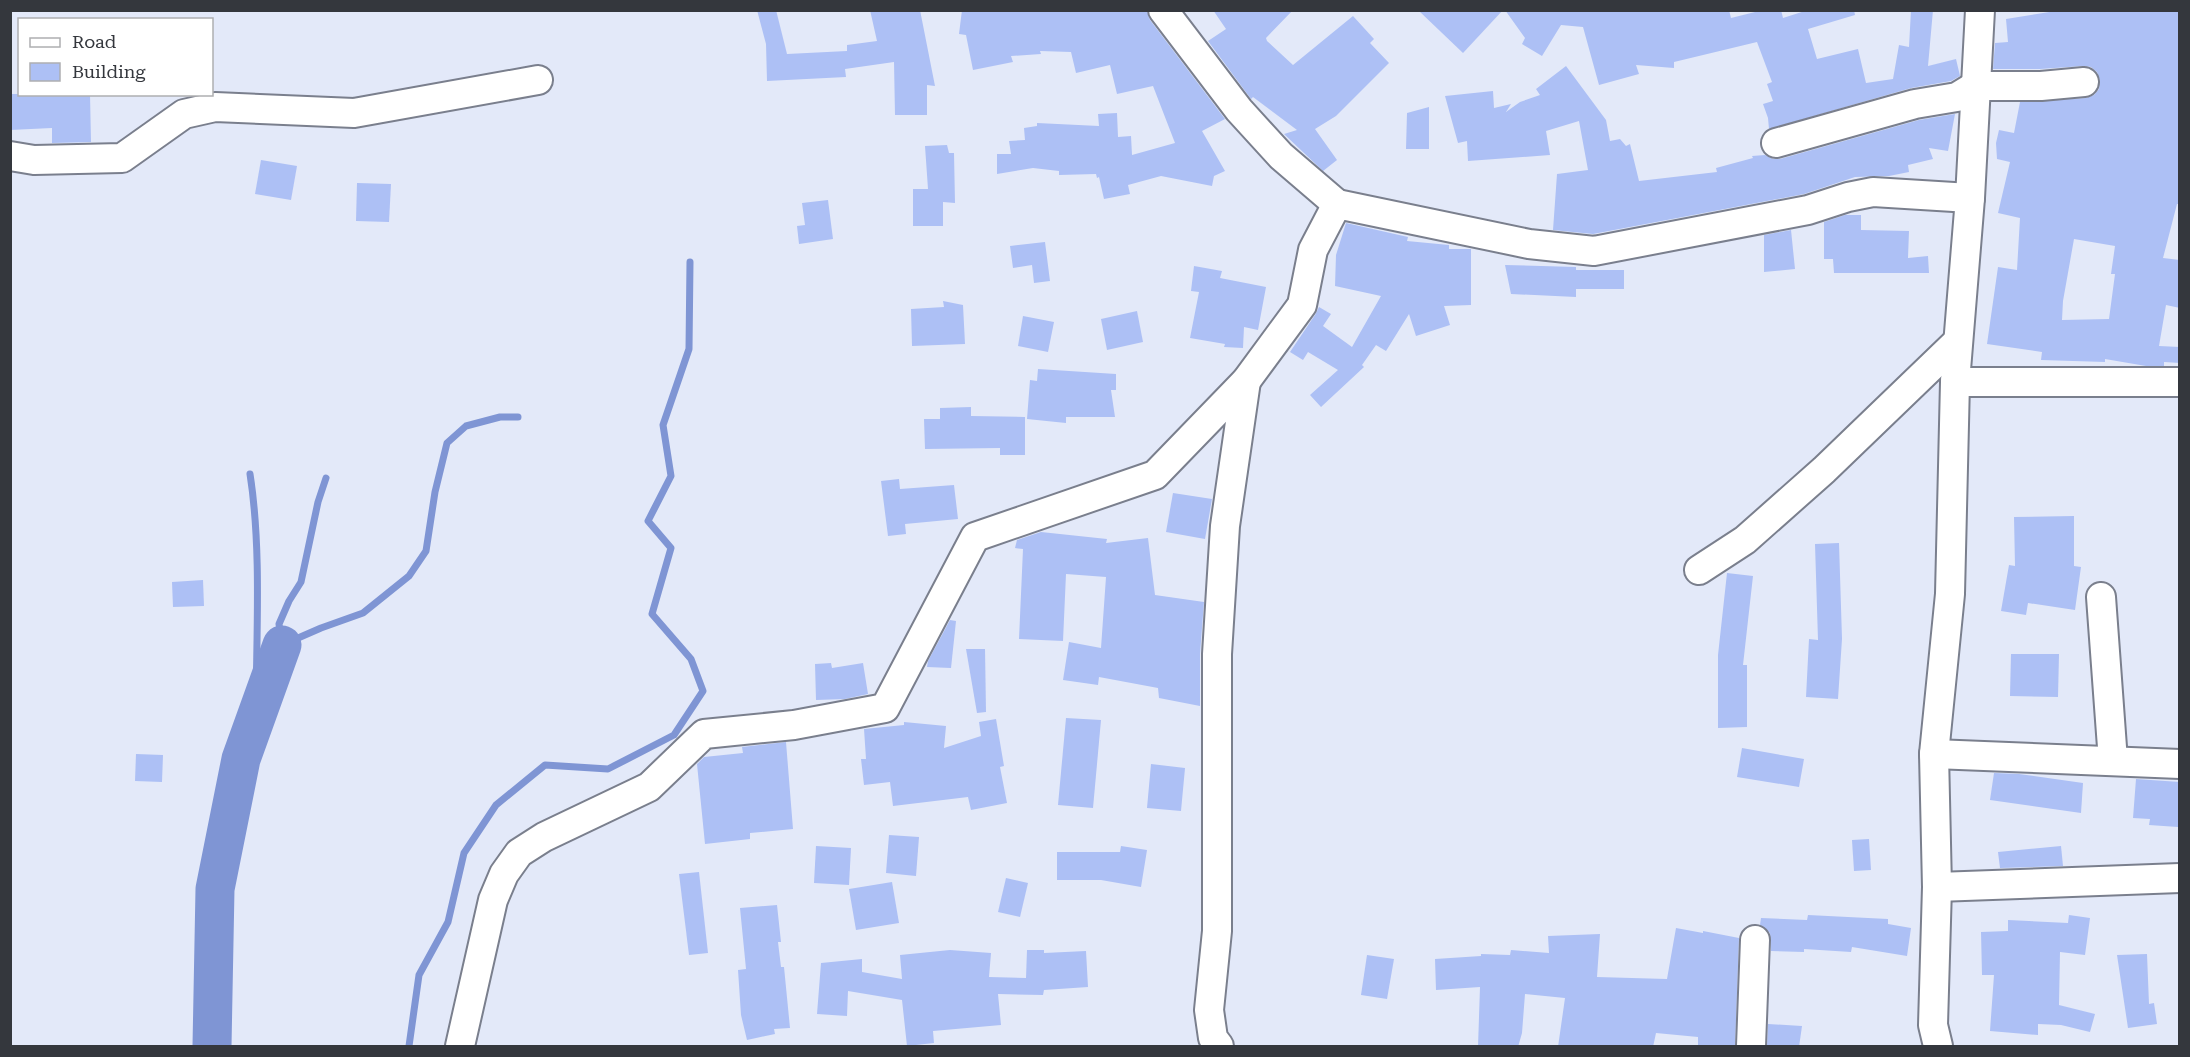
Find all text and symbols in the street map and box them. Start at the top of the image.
legend [18,18,213,96]
text: Road [72,31,117,52]
text: Building [72,61,146,82]

